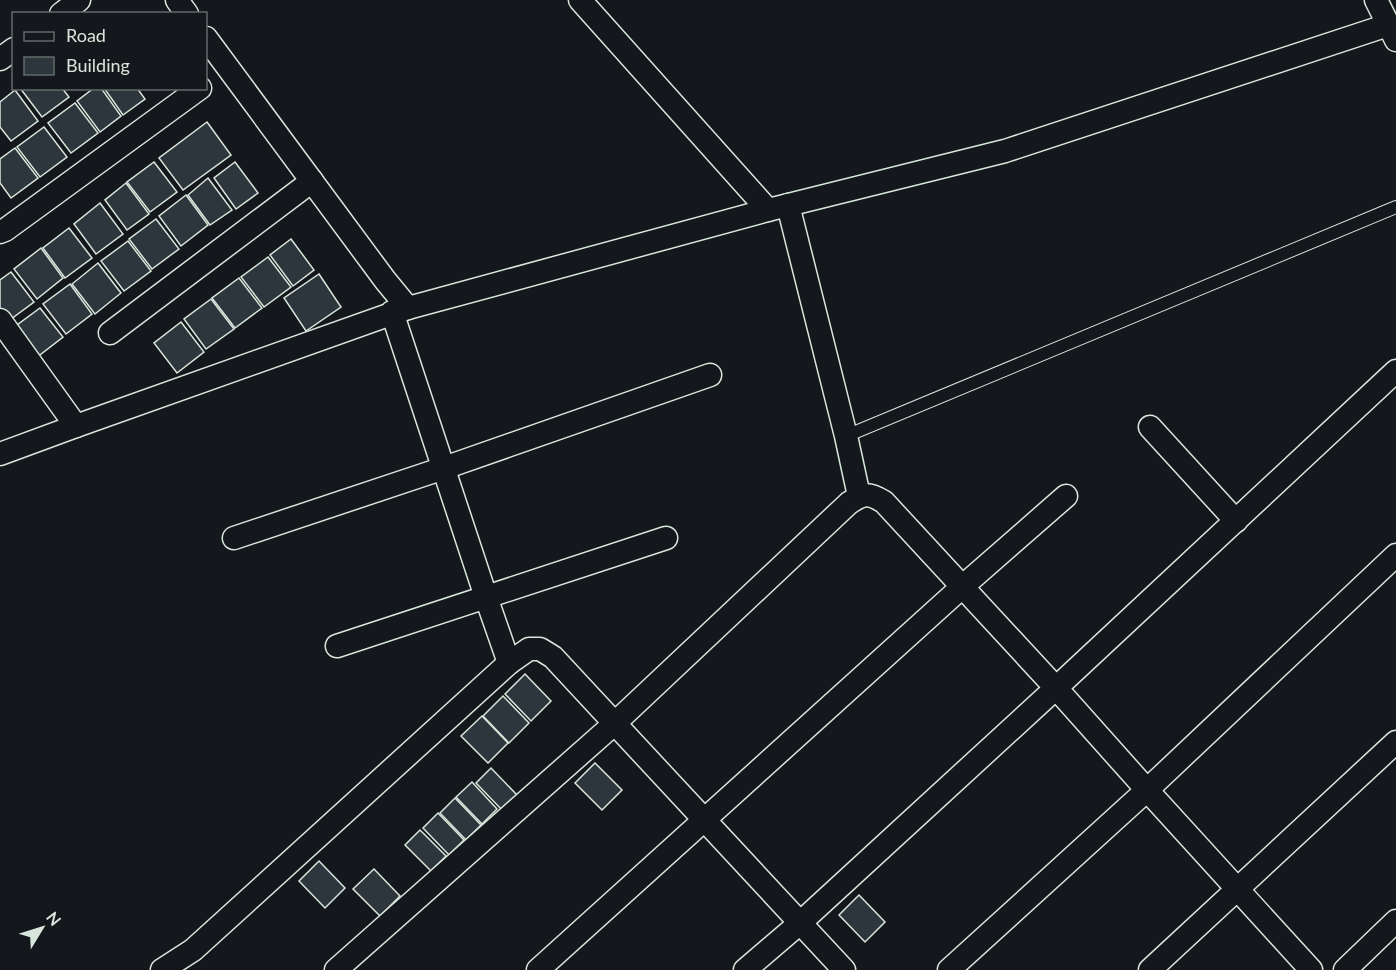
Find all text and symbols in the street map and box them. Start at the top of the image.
legend [12,12,207,90]
text: Road [66,24,106,46]
text: Building [66,54,130,76]
north arrow [12,898,72,958]
text: N [43,908,65,929]

